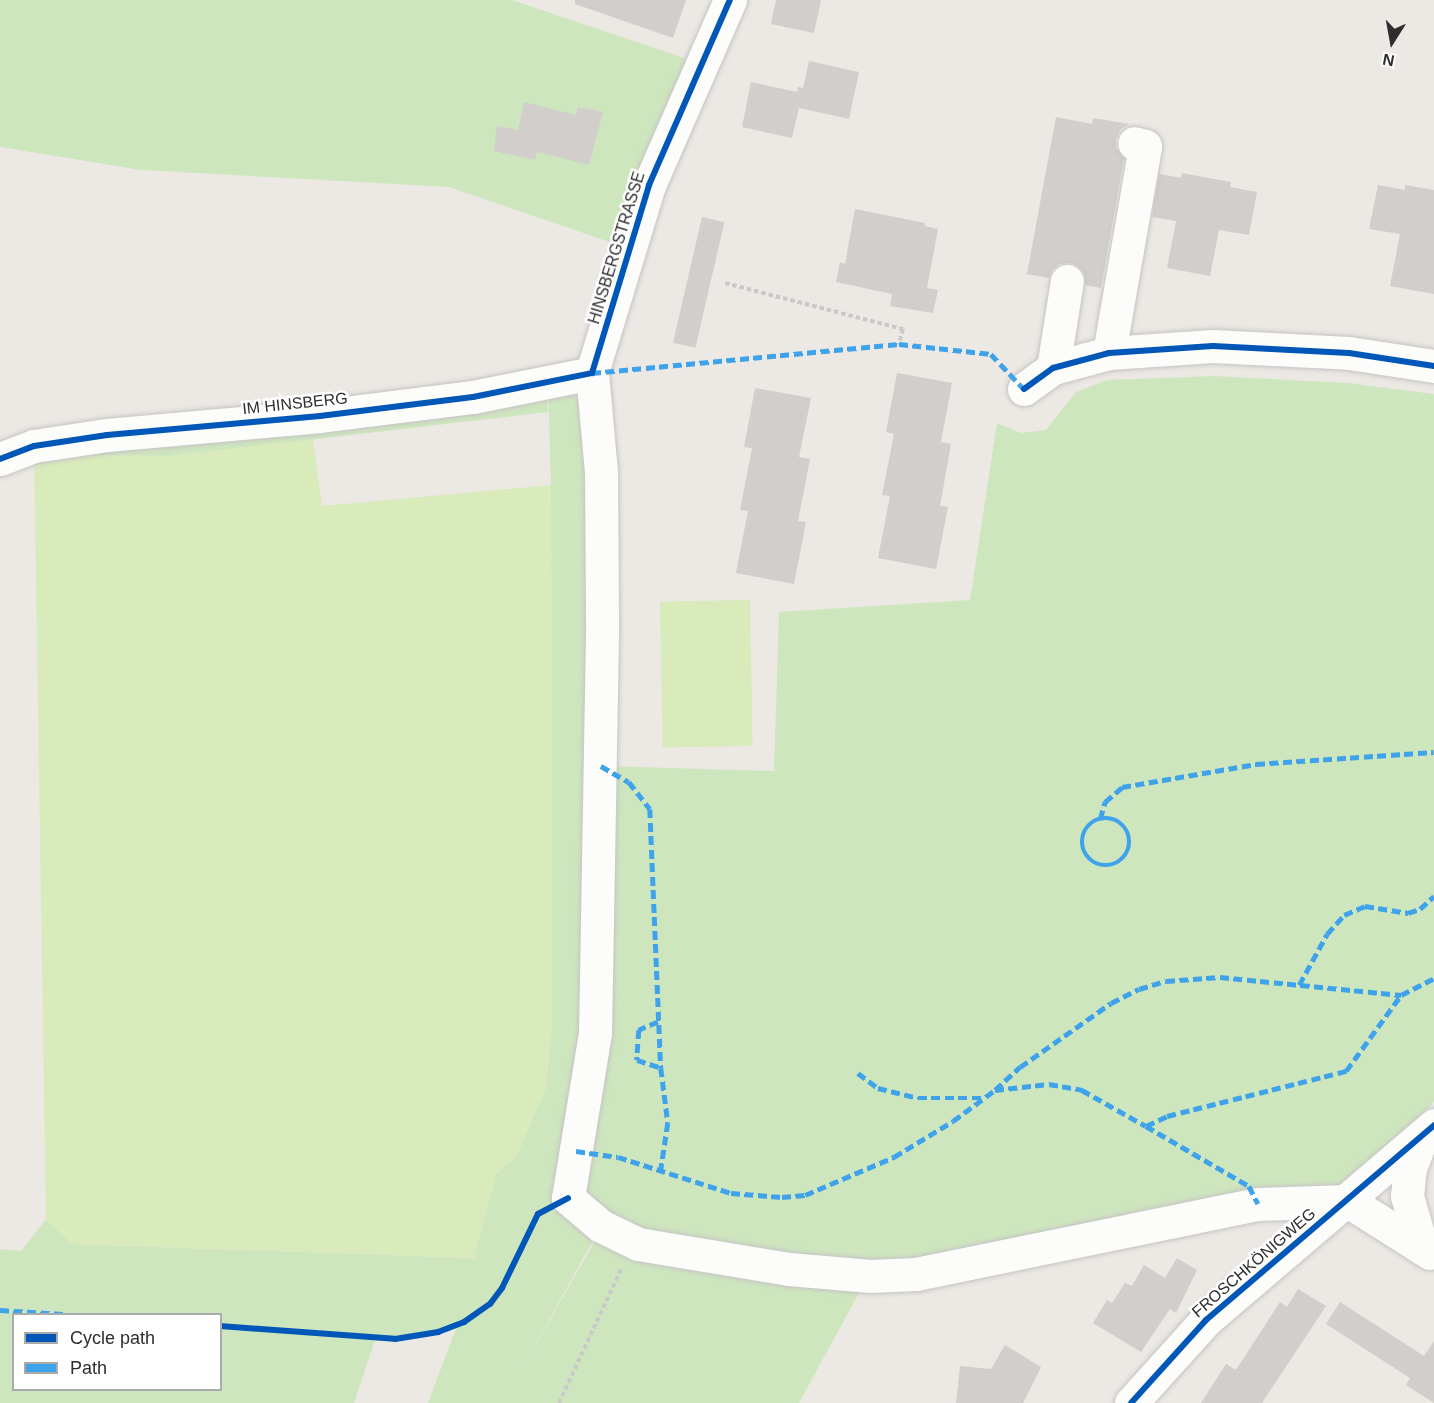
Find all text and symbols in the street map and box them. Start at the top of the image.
north arrow [1362,12,1422,72]
text: N [1381,51,1396,70]
street label: HINSBERGSTRASSE [585,170,649,326]
street label: IM HINSBERG [241,389,349,419]
street label: FROSCHKÖNIGWEG [1188,1204,1320,1322]
legend [12,1313,222,1391]
text: Cycle path [70,1328,155,1348]
text: Path [70,1358,107,1378]

